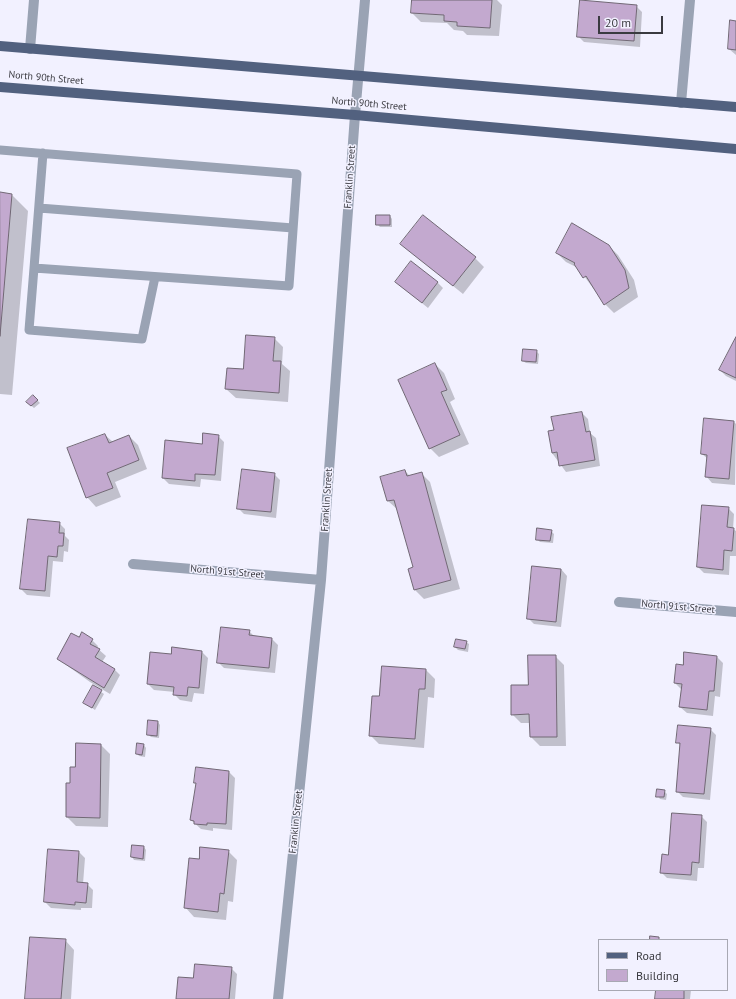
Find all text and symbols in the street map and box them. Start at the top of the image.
scale bar [600,8,665,34]
text: 20 m [605,15,631,30]
street label: North 90th Street [8,69,84,87]
street label: North 90th Street [331,95,407,113]
street label: Franklin Street [342,145,358,209]
street label: Franklin Street [319,468,335,532]
street label: North 91st Street [190,563,264,581]
street label: North 91st Street [641,598,715,616]
street label: Franklin Street [287,790,305,854]
legend [598,939,728,991]
text: Road [636,948,661,963]
text: Building [636,968,679,983]

